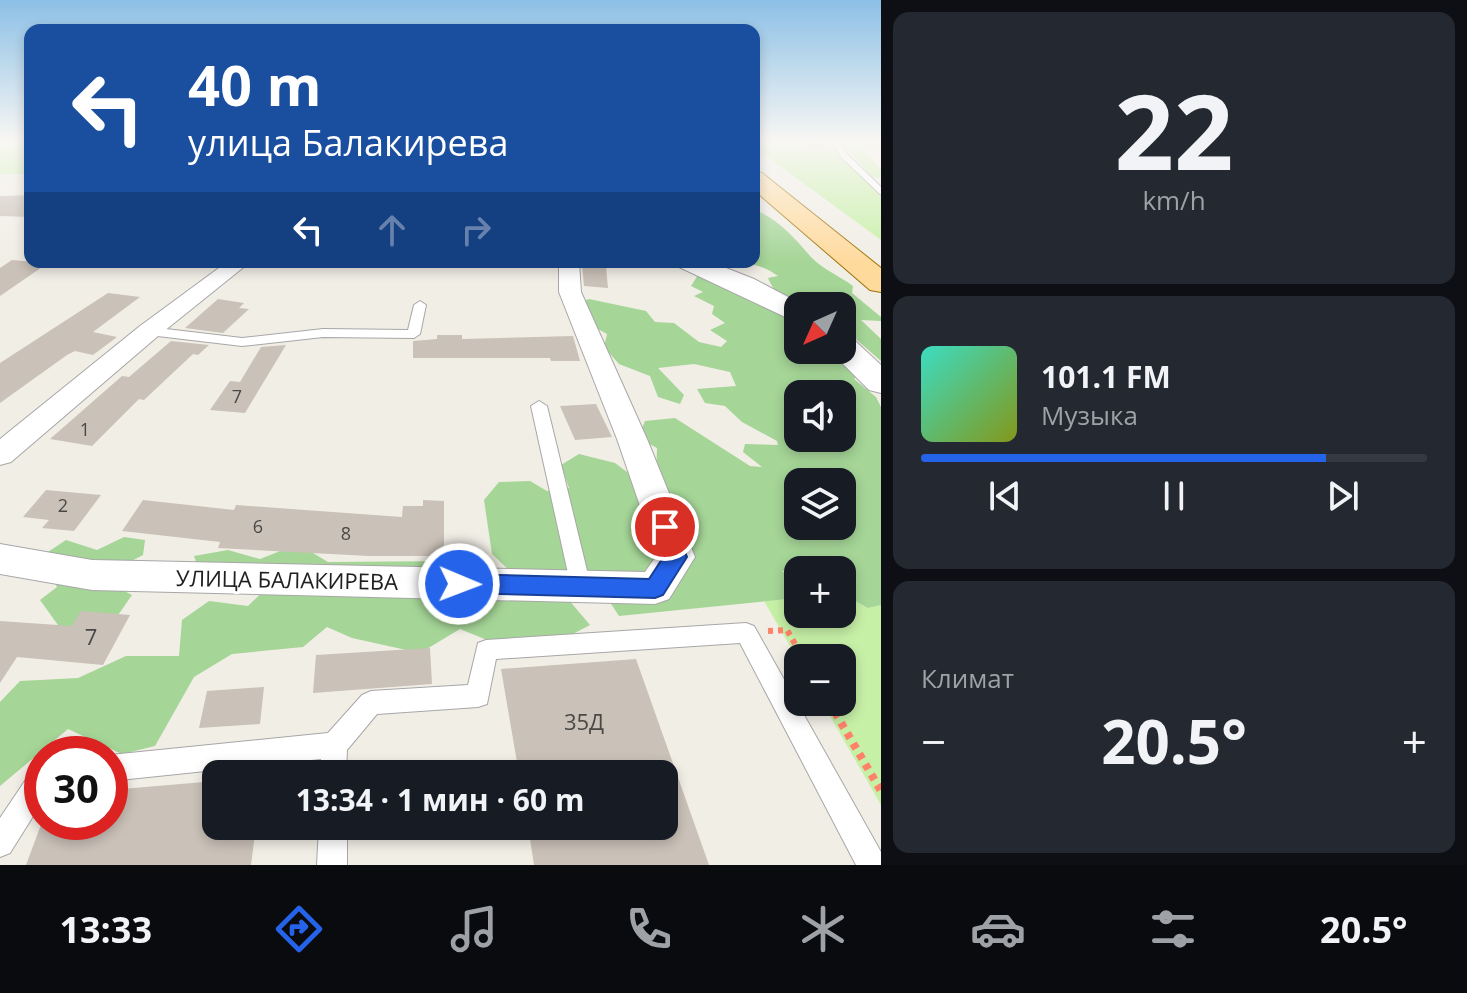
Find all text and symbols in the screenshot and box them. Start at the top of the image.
text: 40 m [188,46,322,122]
icon: left [56,56,160,160]
text: 22 [1115,59,1233,200]
text: улица Балакирева [188,118,508,167]
text: km/h [1142,182,1206,218]
icon: left [286,208,330,252]
icon: ahead [370,208,414,252]
icon: right [454,208,498,252]
north arrow [784,292,856,364]
map controls [784,292,856,716]
text: 101.1 FM [1041,356,1171,397]
button: sound [784,380,856,452]
house number: 7 [232,384,242,408]
text: Музыка [1041,397,1138,433]
house number: 1 [80,417,90,441]
button: layers [784,468,856,540]
icon: previous [983,474,1027,518]
icon: pause [1152,474,1196,518]
icon: next [1321,474,1365,518]
house number: 2 [58,493,68,517]
pin [631,493,699,561]
icon: arrive [643,505,687,549]
house number: 6 [253,514,263,538]
house number: 8 [341,521,351,545]
position arrow [417,542,501,626]
button: + [784,556,856,628]
street label: УЛИЦА БАЛАКИРЕВА [176,562,398,596]
house number: 7 [85,621,97,651]
button: − [784,644,856,716]
text: Климат [921,660,1014,696]
text: 20.5° [1101,700,1247,782]
house number: 35Д [564,706,604,736]
text: − [921,711,946,771]
text: + [1402,711,1427,771]
speed limit sign: 30 [24,736,128,840]
text: 13:34 · 1 мин · 60 m [296,779,584,820]
icon: directions [271,901,327,957]
icon: music [446,901,502,957]
icon: phone [621,901,677,957]
icon: climate [795,901,851,957]
icon: car [970,901,1026,957]
icon: filters [1145,901,1201,957]
text: 13:33 [59,905,152,954]
text: 20.5° [1320,905,1407,954]

